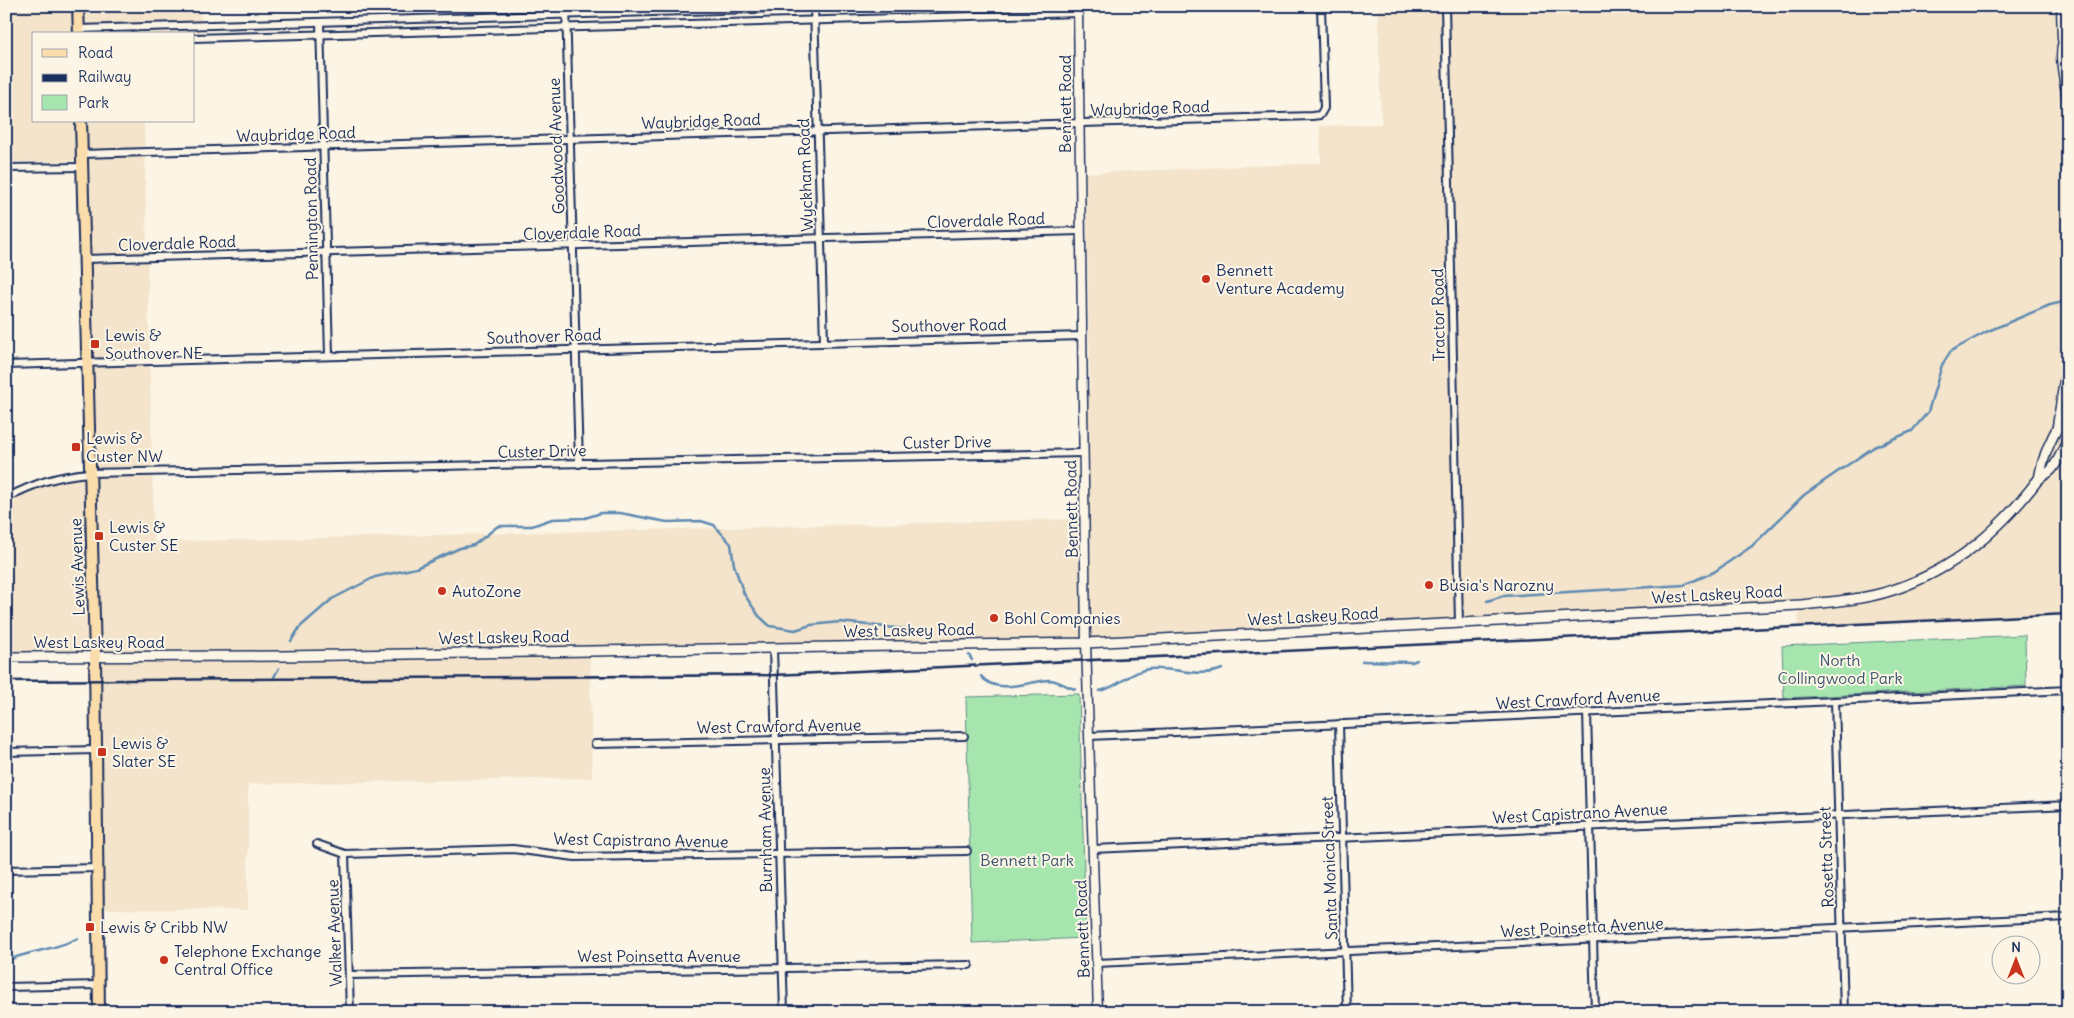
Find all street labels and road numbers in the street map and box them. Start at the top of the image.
street label: Bennett Road [1055,55,1075,153]
street label: Goodwood Avenue [544,78,568,214]
street label: Waybridge Road [1090,96,1210,120]
street label: Waybridge Road [641,109,761,133]
street label: Wyckham Road [793,118,817,232]
street label: Waybridge Road [236,122,356,146]
street label: Pennington Road [300,157,322,281]
street label: Cloverdale Road [927,208,1045,232]
street label: Cloverdale Road [523,220,641,244]
street label: Cloverdale Road [118,231,236,255]
street label: Tractor Road [1427,268,1449,362]
street label: Southover Road [891,314,1007,336]
street label: Southover Road [486,324,602,348]
street label: Custer Drive [902,431,992,453]
street label: Custer Drive [497,440,587,462]
street label: Bennett Road [1060,460,1082,558]
street label: Lewis Avenue [65,518,89,616]
street label: West Laskey Road [1651,581,1783,607]
street label: West Laskey Road [1247,603,1379,629]
street label: West Laskey Road [843,619,975,641]
street label: West Laskey Road [438,626,570,648]
street label: West Laskey Road [33,632,165,652]
street label: West Crawford Avenue [1495,685,1661,713]
street label: West Crawford Avenue [696,715,862,737]
street label: Burnham Avenue [754,767,776,893]
street label: Santa Monica Street [1316,795,1342,940]
street label: West Capistrano Avenue [1492,798,1668,828]
street label: Rosetta Street [1814,805,1838,908]
street label: West Capistrano Avenue [553,828,729,852]
street label: Walker Avenue [322,879,346,987]
street label: Bennett Road [1070,879,1094,979]
street label: West Poinsetta Avenue [1500,913,1664,941]
street label: West Poinsetta Avenue [577,946,741,966]

